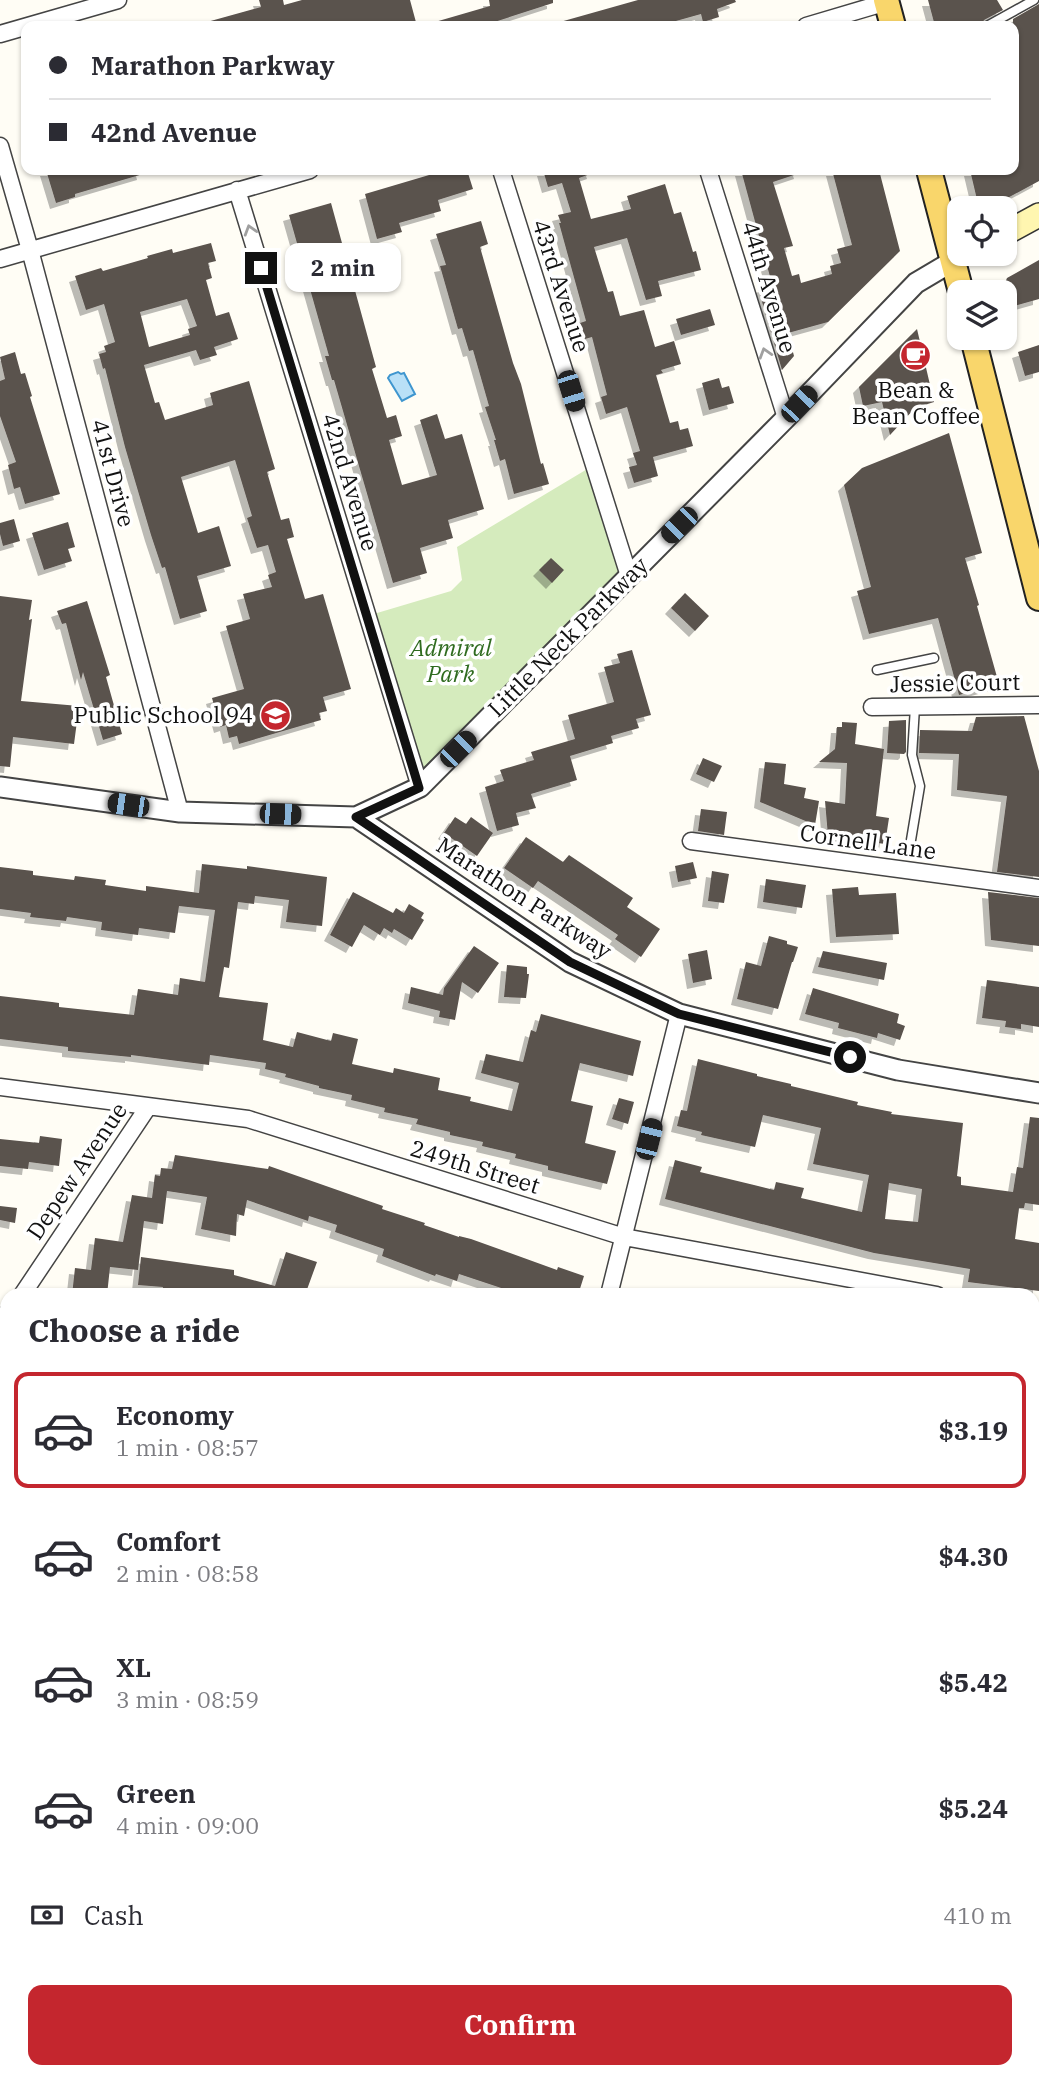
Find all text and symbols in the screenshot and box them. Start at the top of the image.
text: Marathon Parkway [91,48,335,82]
text: 42nd Avenue [91,115,257,149]
map controls [947,196,1017,350]
button: locate [947,196,1017,266]
street label: 43rd Avenue [526,215,598,356]
street label: 44th Avenue [736,217,804,356]
one-way arrow [243,224,258,236]
callout: 2 min [286,244,401,292]
route end [245,252,277,284]
text: 2 min [311,252,375,282]
button: layers [947,280,1017,350]
cafe icon: Bean & Bean Coffee [899,339,933,373]
one-way arrow [759,347,774,359]
car [555,368,588,414]
place label: Bean & Bean Coffee [852,374,980,430]
car [777,382,822,426]
street label: 42nd Avenue [316,409,386,554]
street label: 41st Drive [85,416,143,530]
car [657,503,702,547]
street label: Little Neck Parkway [481,549,654,723]
park label: Admiral Park [408,632,492,688]
street label: Jessie Court [890,666,1020,698]
school or university icon: Public School 94 [259,698,293,732]
place label: Public School 94 [74,699,253,729]
car [436,727,481,771]
car [106,792,151,818]
car [259,803,302,825]
street label: Cornell Lane [798,817,938,865]
street label: Marathon Parkway [431,829,618,965]
route start [834,1041,866,1073]
street label: Depew Avenue [19,1096,133,1245]
car [634,1116,665,1162]
street label: 249th Street [407,1132,544,1200]
text: Choose a ride [28,1309,240,1351]
text: Economy [116,1398,234,1432]
icon: car [32,1399,95,1462]
text: $3.19 [938,1413,1008,1447]
text: 1 min · 08:57 [116,1432,259,1462]
text: Comfort [116,1524,221,1558]
icon: car [32,1525,95,1588]
text: $4.30 [938,1539,1008,1573]
text: 2 min · 08:58 [116,1558,259,1588]
text: XL [116,1650,151,1684]
icon: car [32,1651,95,1714]
text: $5.42 [938,1665,1008,1699]
text: 3 min · 08:59 [116,1684,259,1714]
text: Green [116,1776,196,1810]
icon: car [32,1777,95,1840]
text: $5.24 [938,1791,1008,1825]
text: 4 min · 09:00 [116,1810,259,1840]
icon: cash [28,1896,66,1934]
text: Cash [84,1898,144,1932]
text: 410 m [943,1900,1012,1930]
button: Confirm [28,1985,1012,2065]

